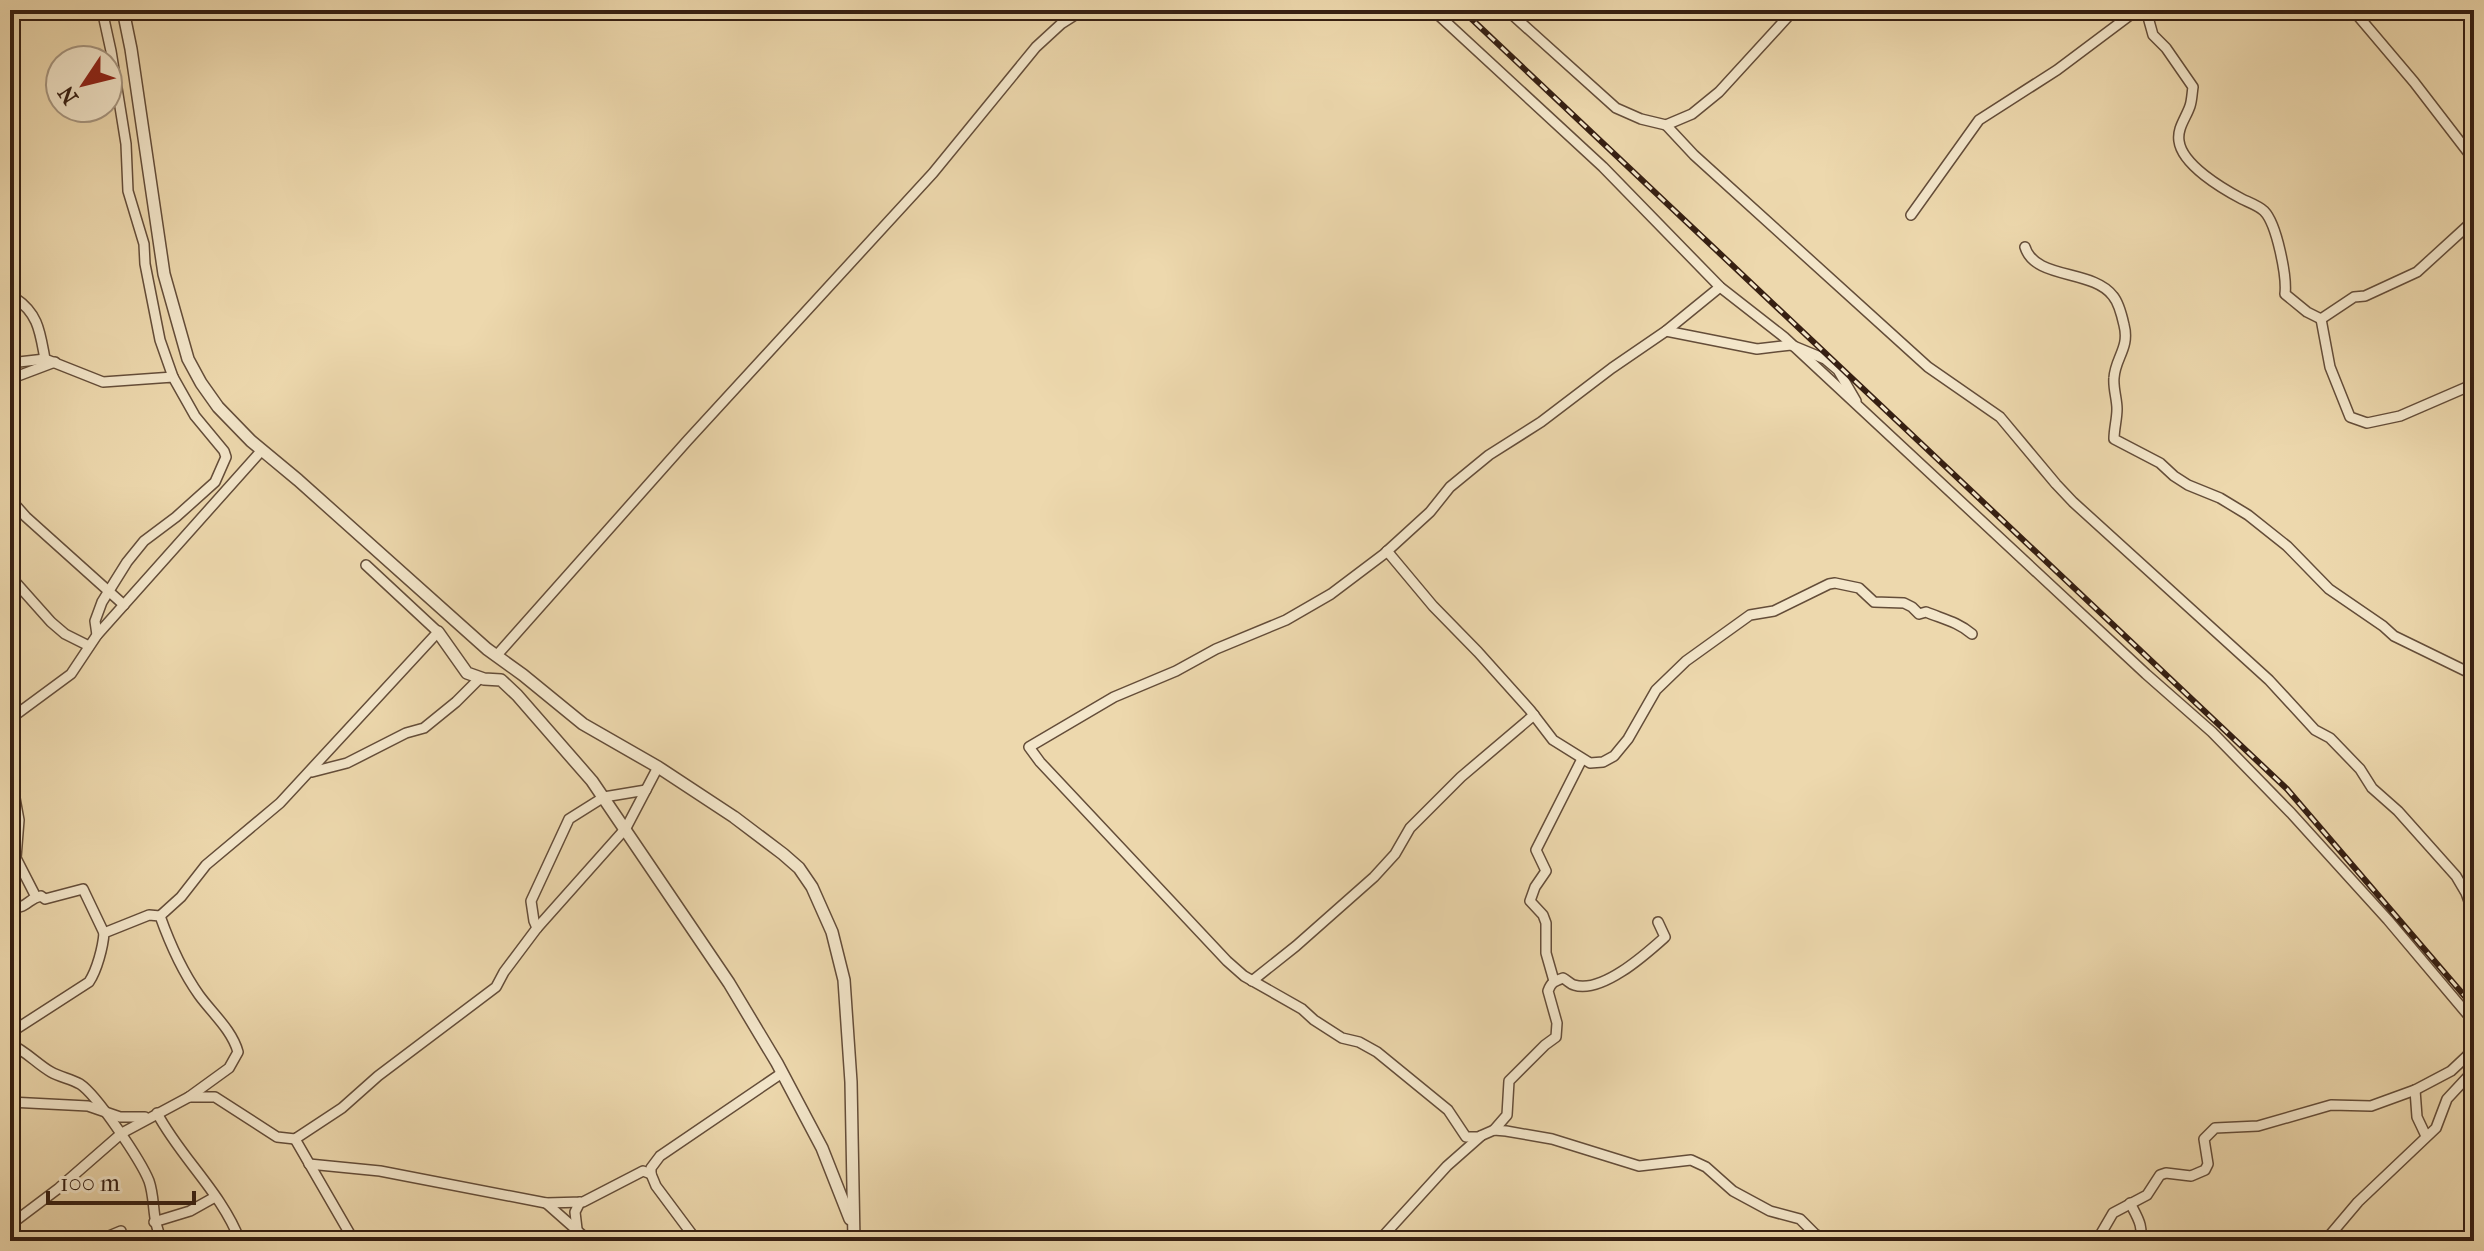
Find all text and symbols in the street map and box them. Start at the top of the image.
north arrow [44,44,124,124]
text: N [53,80,84,109]
scale bar [48,1155,194,1205]
text: 100 m [60,1169,120,1197]

